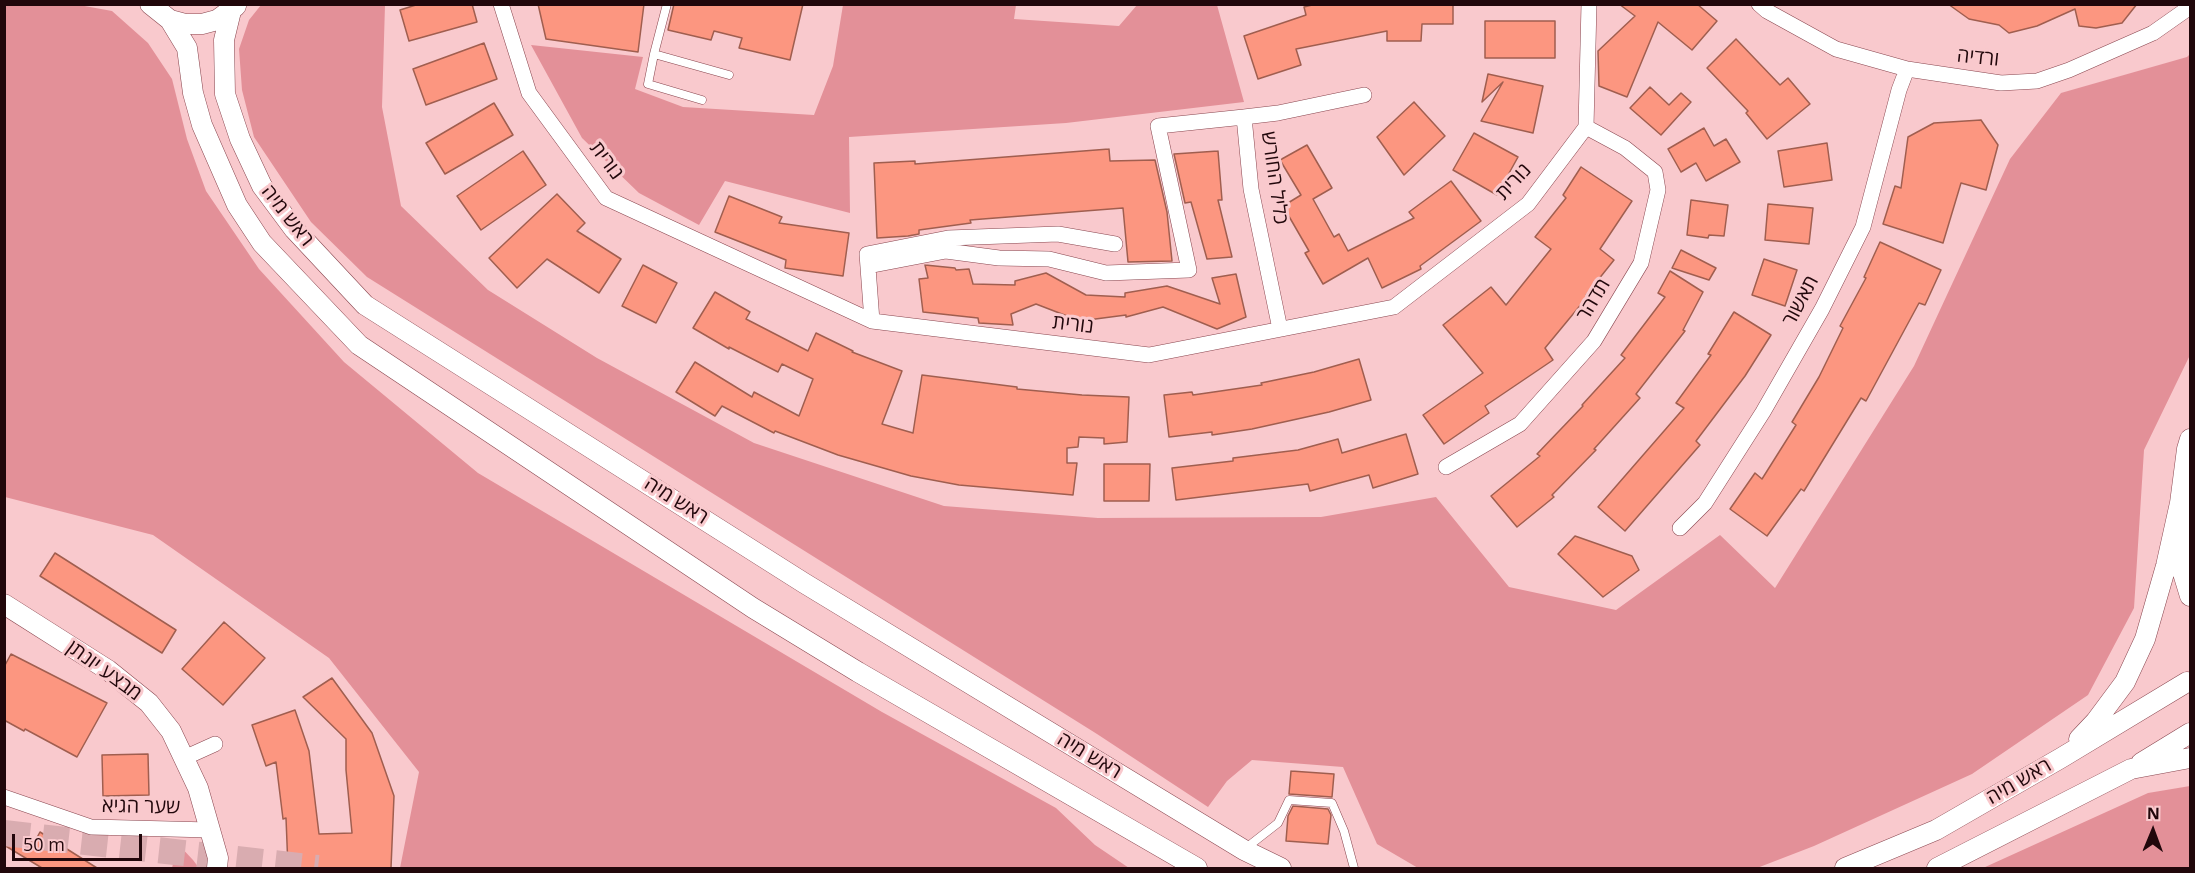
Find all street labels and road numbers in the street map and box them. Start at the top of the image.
street label: ורדיה [1956,44,2000,72]
street label: כליל החורש [1256,130,1292,226]
street label: נורית [584,137,628,185]
street label: נורית [1491,159,1537,205]
street label: ראש מיה [256,181,318,251]
street label: תאשור [1778,272,1824,330]
street label: תדהר [1572,274,1616,326]
street label: נורית [1051,311,1095,339]
street label: ראש מיה [640,472,712,530]
street label: מבצע יונתן [62,636,146,706]
street label: ראש מיה [1052,727,1126,785]
street label: ראש מיה [1982,754,2056,810]
street label: שער הגיא [102,794,180,820]

